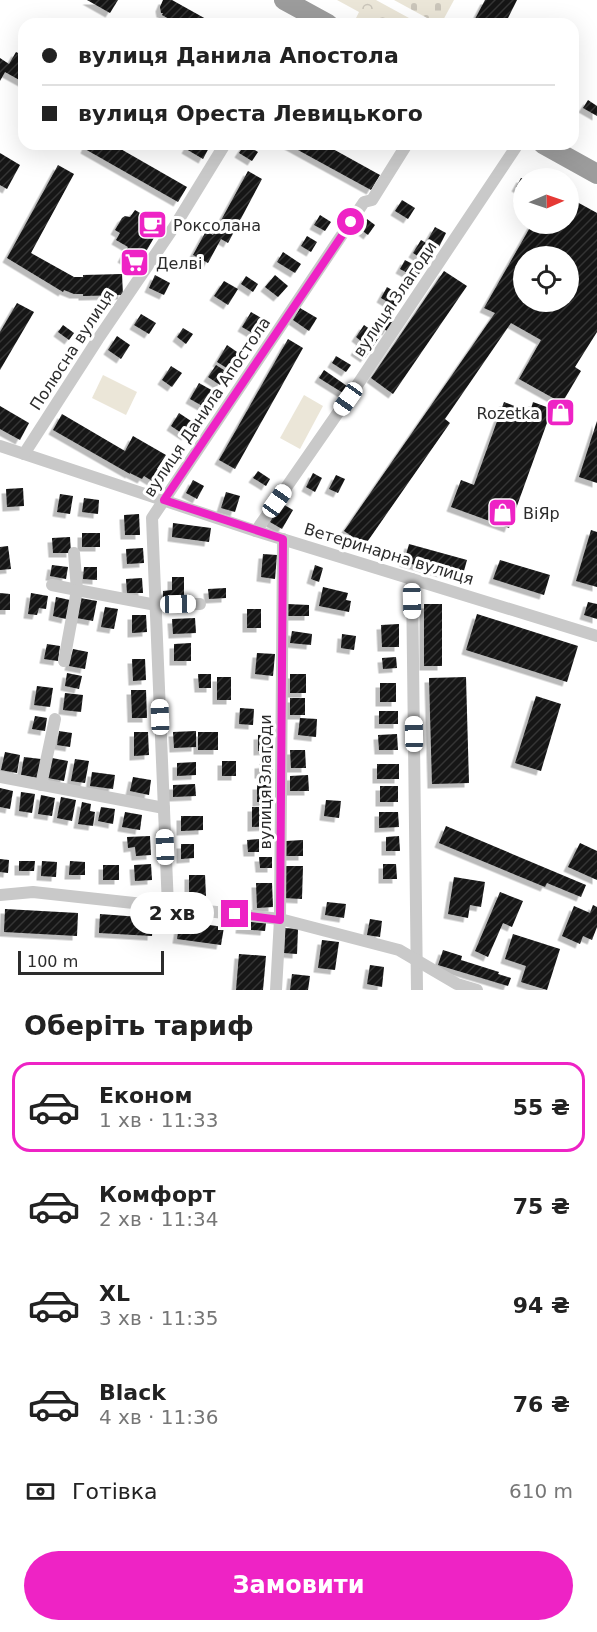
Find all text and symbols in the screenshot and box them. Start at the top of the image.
text: вулиця Данила Апостола [78,43,399,68]
text: вулиця Ореста Левицького [78,101,423,126]
north arrow [513,168,579,234]
map controls [513,168,579,312]
route start [337,208,364,235]
cafe icon: Роксолана [136,209,168,241]
place label: Роксолана [173,216,261,235]
street label: вулиця Злагоди [349,238,441,360]
button: locate [513,246,579,312]
supermarket icon: Делві [119,247,151,279]
place label: Делві [156,254,202,273]
street label: Полюсна вулиця [26,286,118,414]
street label: вулиця Данила Апостола [140,314,274,500]
car [330,379,366,419]
shop icon: Rozetka [545,397,577,429]
place label: Rozetka [477,404,540,423]
car [259,481,295,521]
shop icon: ВіЯр [486,497,518,529]
place label: ВіЯр [523,504,560,523]
street label: Ветеринарна вулиця [302,519,476,589]
car [403,583,421,619]
car [160,595,196,613]
car [150,699,170,735]
street label: вулиця Злагоди [256,714,275,850]
car [405,716,423,752]
car [155,829,175,865]
callout: 2 хв [130,893,214,935]
route end [221,900,248,927]
text: 2 хв [149,901,195,925]
scale bar [18,948,164,976]
text: 100 m [27,952,78,971]
text: Оберіть тариф [24,1010,254,1041]
icon: car [27,1080,81,1134]
text: Економ [99,1083,192,1108]
text: 55 ₴ [513,1095,570,1120]
text: 1 хв · 11:33 [99,1108,218,1132]
icon: car [27,1179,81,1233]
text: Комфорт [99,1182,216,1207]
text: 75 ₴ [513,1194,570,1219]
text: 2 хв · 11:34 [99,1207,218,1231]
icon: car [27,1278,81,1332]
text: XL [99,1281,130,1306]
text: 94 ₴ [513,1293,570,1318]
text: 3 хв · 11:35 [99,1306,218,1330]
icon: car [27,1377,81,1431]
text: Black [99,1380,166,1405]
text: 76 ₴ [513,1392,570,1417]
text: 4 хв · 11:36 [99,1405,218,1429]
icon: cash [24,1475,57,1508]
text: Готівка [72,1479,158,1504]
text: 610 m [509,1479,573,1503]
button: Замовити [24,1551,573,1620]

